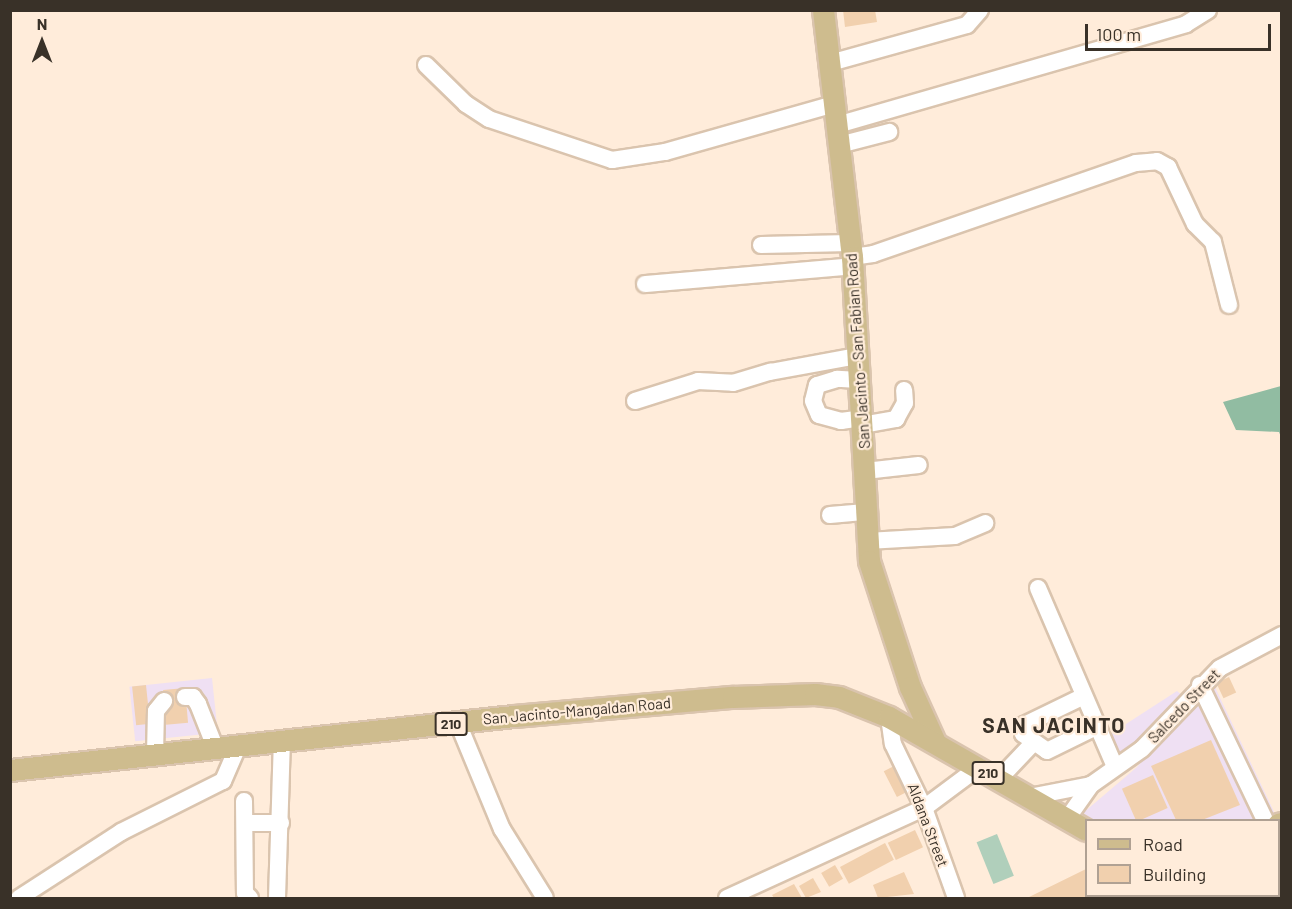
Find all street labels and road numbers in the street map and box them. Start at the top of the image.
street label: San Jacinto - San Fabian Road [842,253,874,449]
street label: Salcedo Street [1144,665,1224,747]
street label: San Jacinto-Mangaldan Road [482,694,672,728]
road number: 210 [434,713,468,735]
road number: 210 [972,762,1004,784]
street label: Aldana Street [904,781,952,869]

